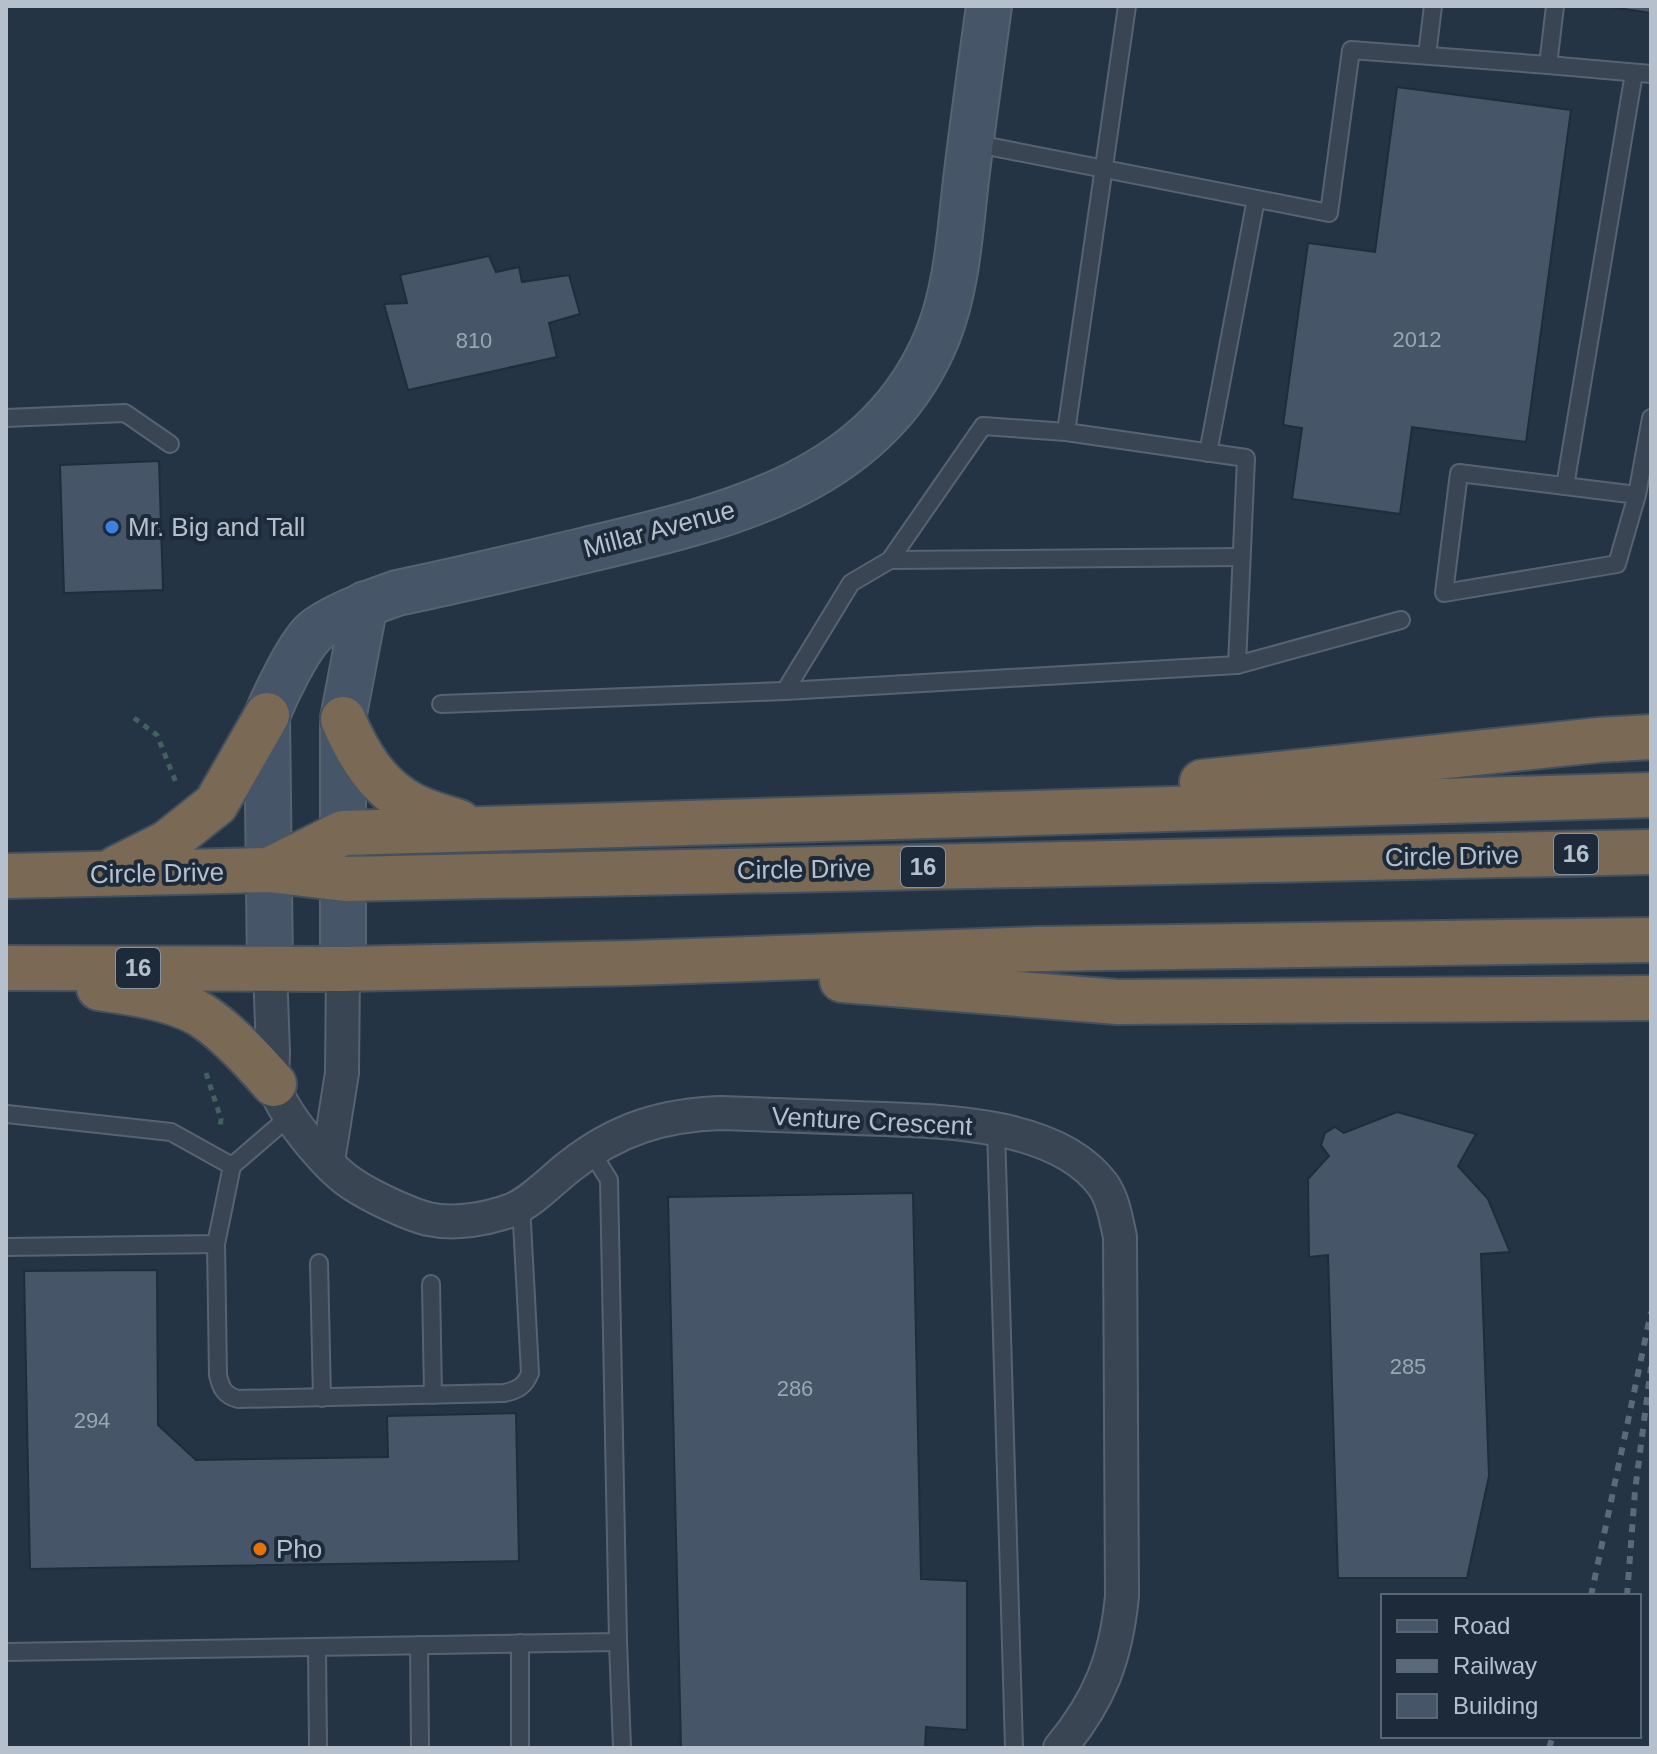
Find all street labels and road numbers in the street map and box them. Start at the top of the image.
street label: Millar Avenue [580,494,738,564]
road number: 16 [1554,834,1598,874]
street label: Circle Drive [1385,840,1519,872]
road number: 16 [901,847,945,887]
street label: Circle Drive [737,853,871,885]
street label: Circle Drive [90,857,224,889]
road number: 16 [116,948,160,988]
street label: Venture Crescent [771,1101,974,1141]

